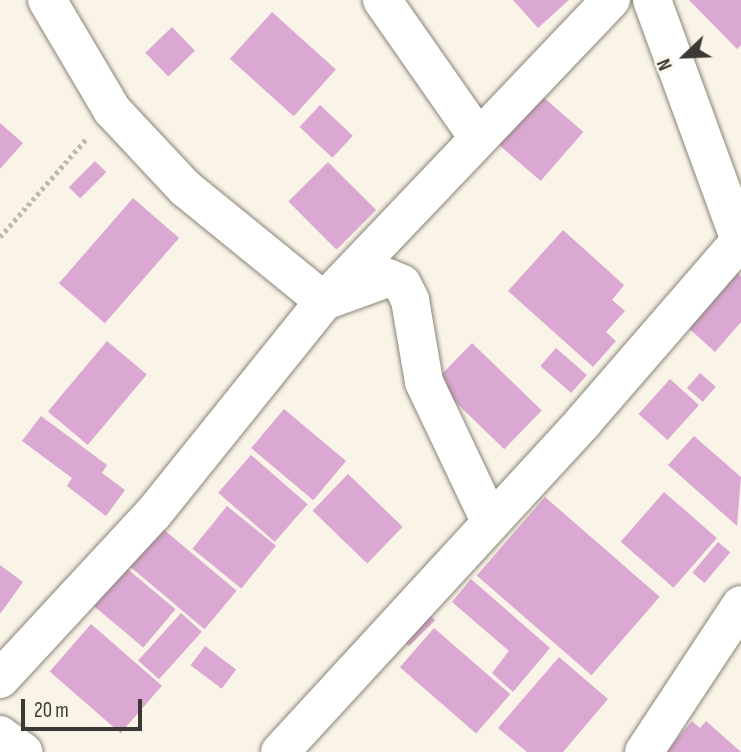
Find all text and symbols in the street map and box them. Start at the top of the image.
north arrow [650,21,720,91]
text: N [653,55,678,74]
scale bar [24,686,145,730]
text: 20 m [34,698,69,723]

